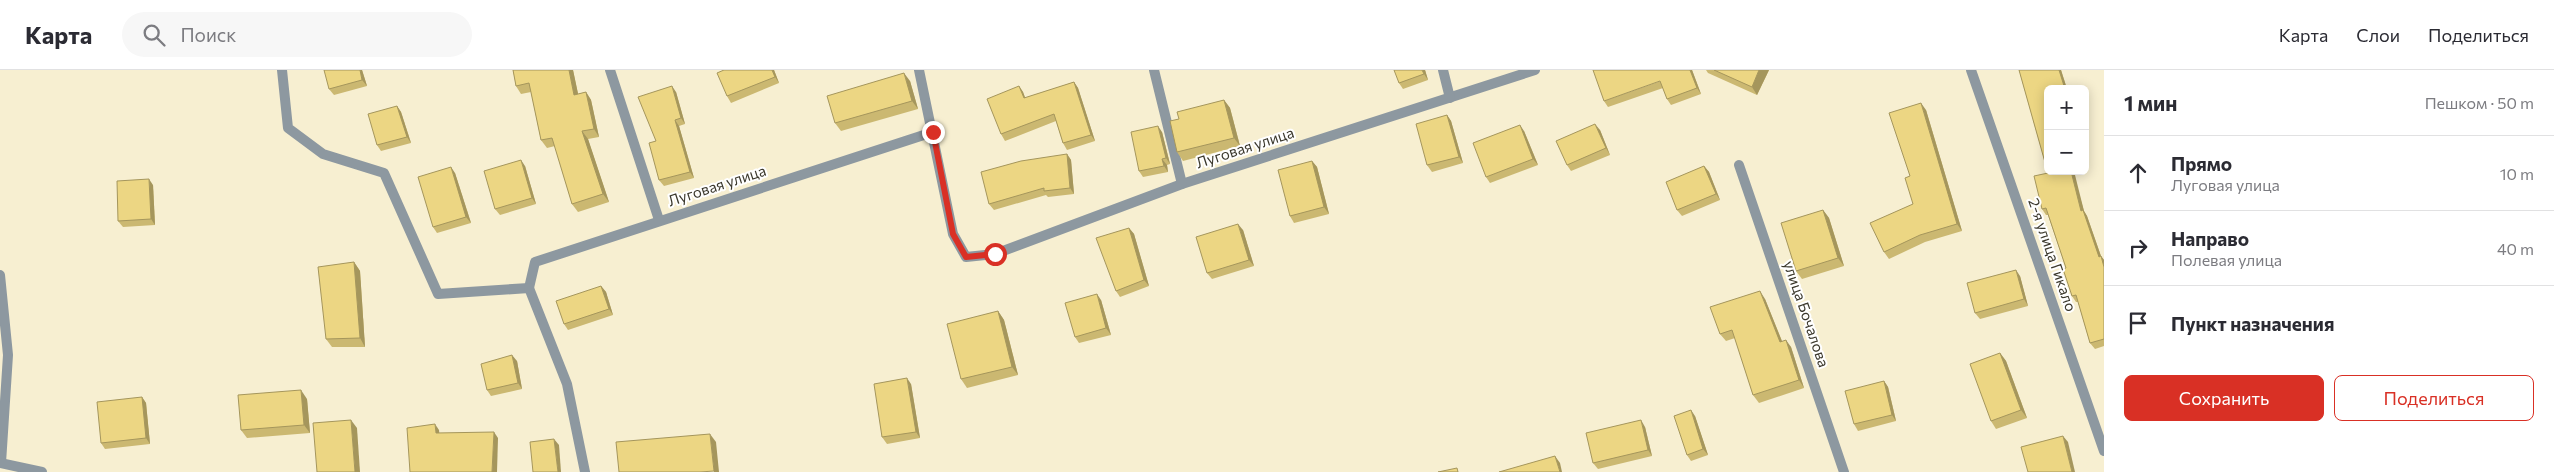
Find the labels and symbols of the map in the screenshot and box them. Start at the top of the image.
route end [922,121,945,144]
street label: Луговая улица [1193,123,1296,171]
street label: Луговая улица [665,161,768,209]
street label: 2-я улица Гикало [2025,196,2081,314]
route start [984,243,1007,266]
street label: улица Бочалова [1780,258,1834,369]

